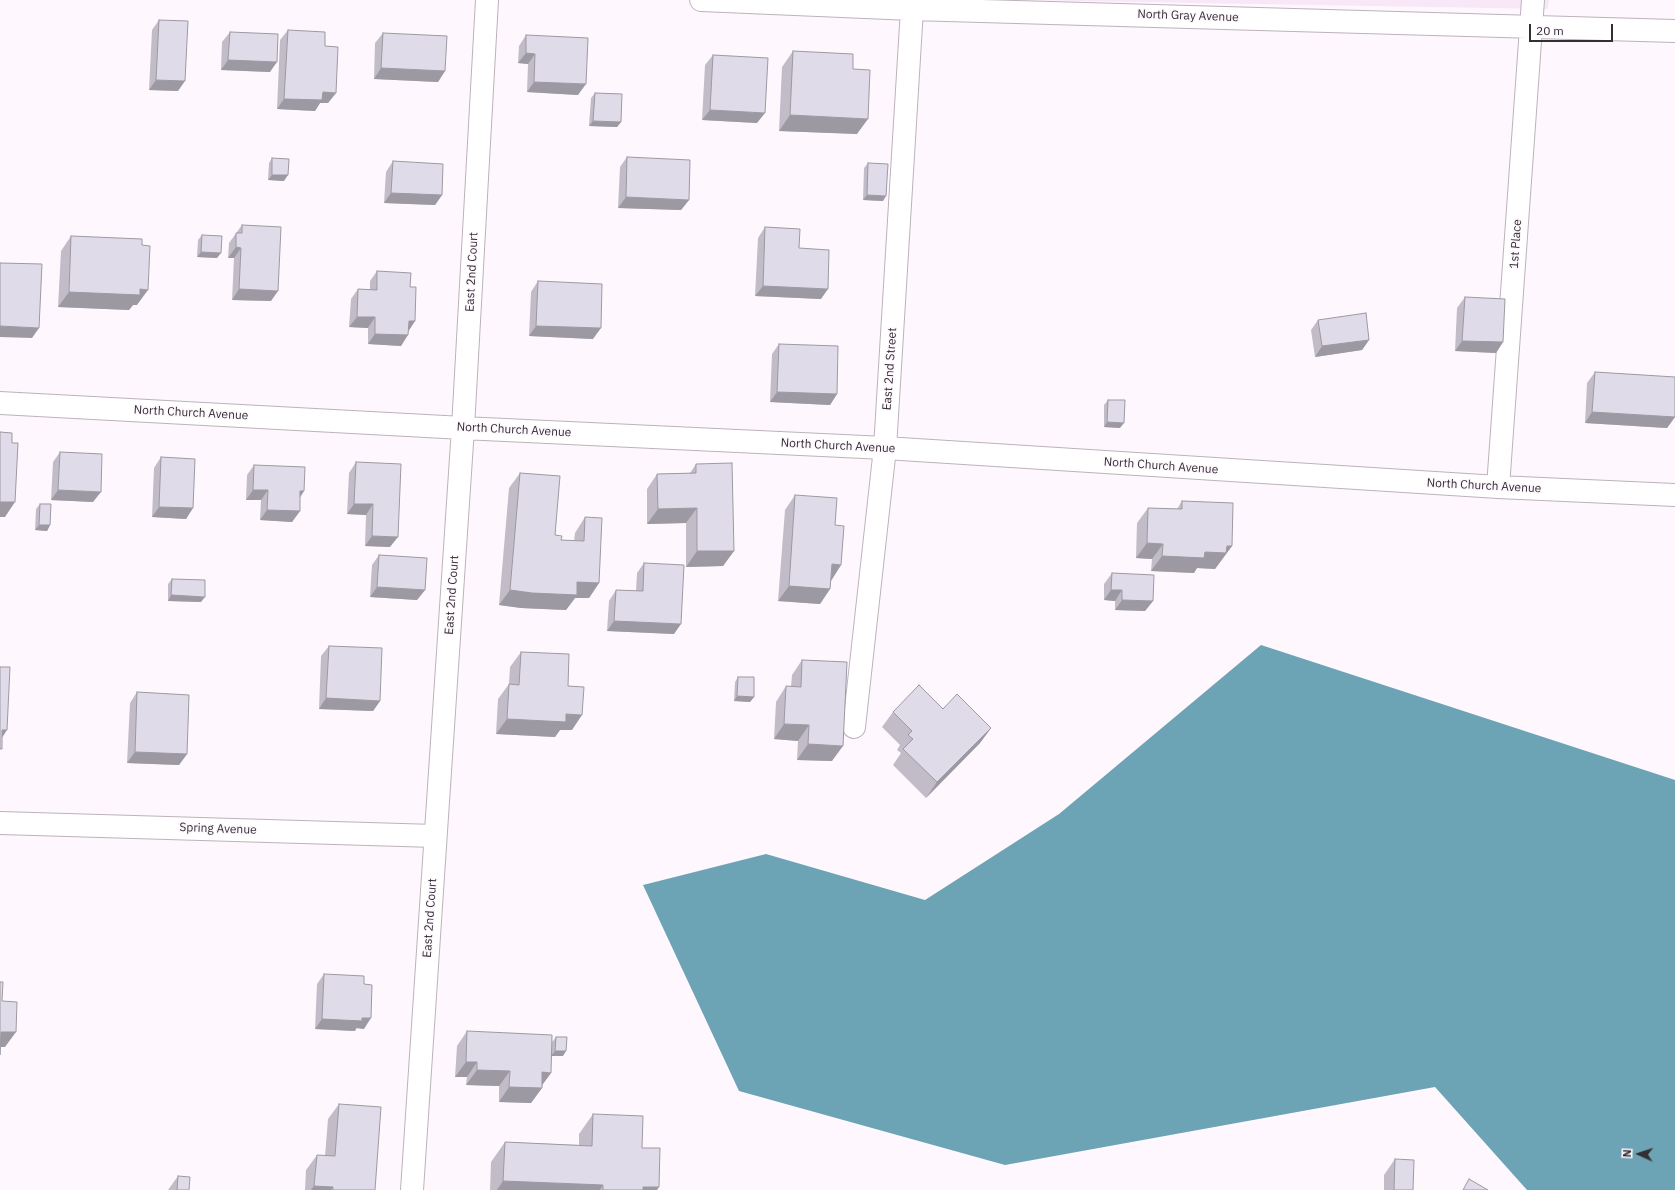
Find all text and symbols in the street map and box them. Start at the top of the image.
street label: North Gray Avenue [1137,7,1239,25]
scale bar [1531,16,1615,42]
text: 20 m [1536,23,1564,38]
street label: 1st Place [1507,219,1525,269]
street label: East 2nd Court [463,232,481,312]
street label: East 2nd Street [880,327,900,411]
street label: North Church Avenue [133,403,249,423]
street label: North Church Avenue [456,420,572,440]
street label: North Church Avenue [780,436,896,456]
street label: North Church Avenue [1103,455,1219,477]
street label: North Church Avenue [1426,476,1542,496]
street label: East 2nd Court [442,555,462,635]
street label: Spring Avenue [179,820,257,838]
street label: East 2nd Court [420,878,440,958]
north arrow [1619,1134,1659,1174]
text: N [1620,1149,1634,1158]

